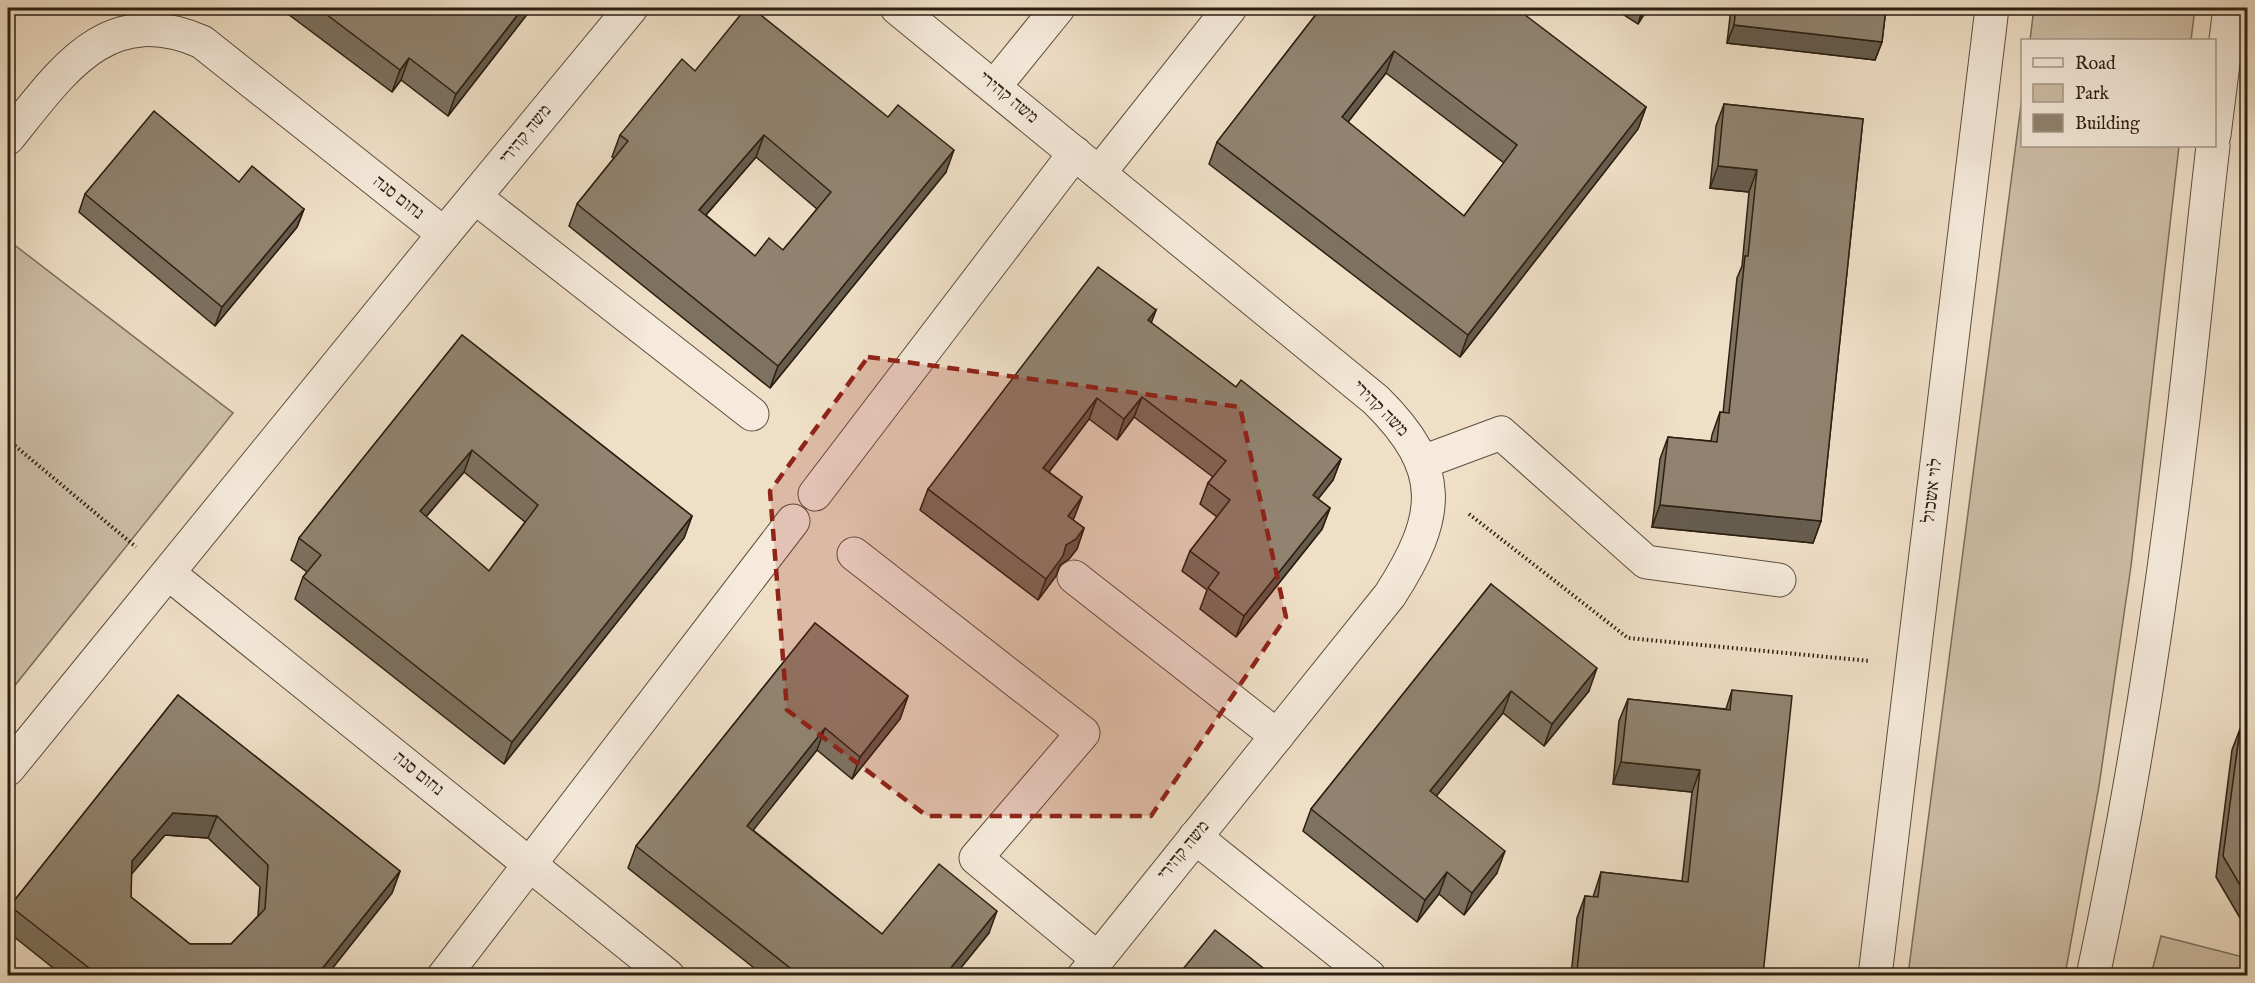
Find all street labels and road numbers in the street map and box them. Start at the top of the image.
street label: משה קהירי [973,67,1043,129]
street label: משה קהירי [495,100,557,170]
street label: נחום סנה [368,171,428,225]
street label: משה קהירי [1347,376,1413,442]
street label: לוי אשכול [1918,457,1948,525]
street label: נחום סנה [388,746,448,802]
street label: משה קהירי [1153,816,1215,886]

